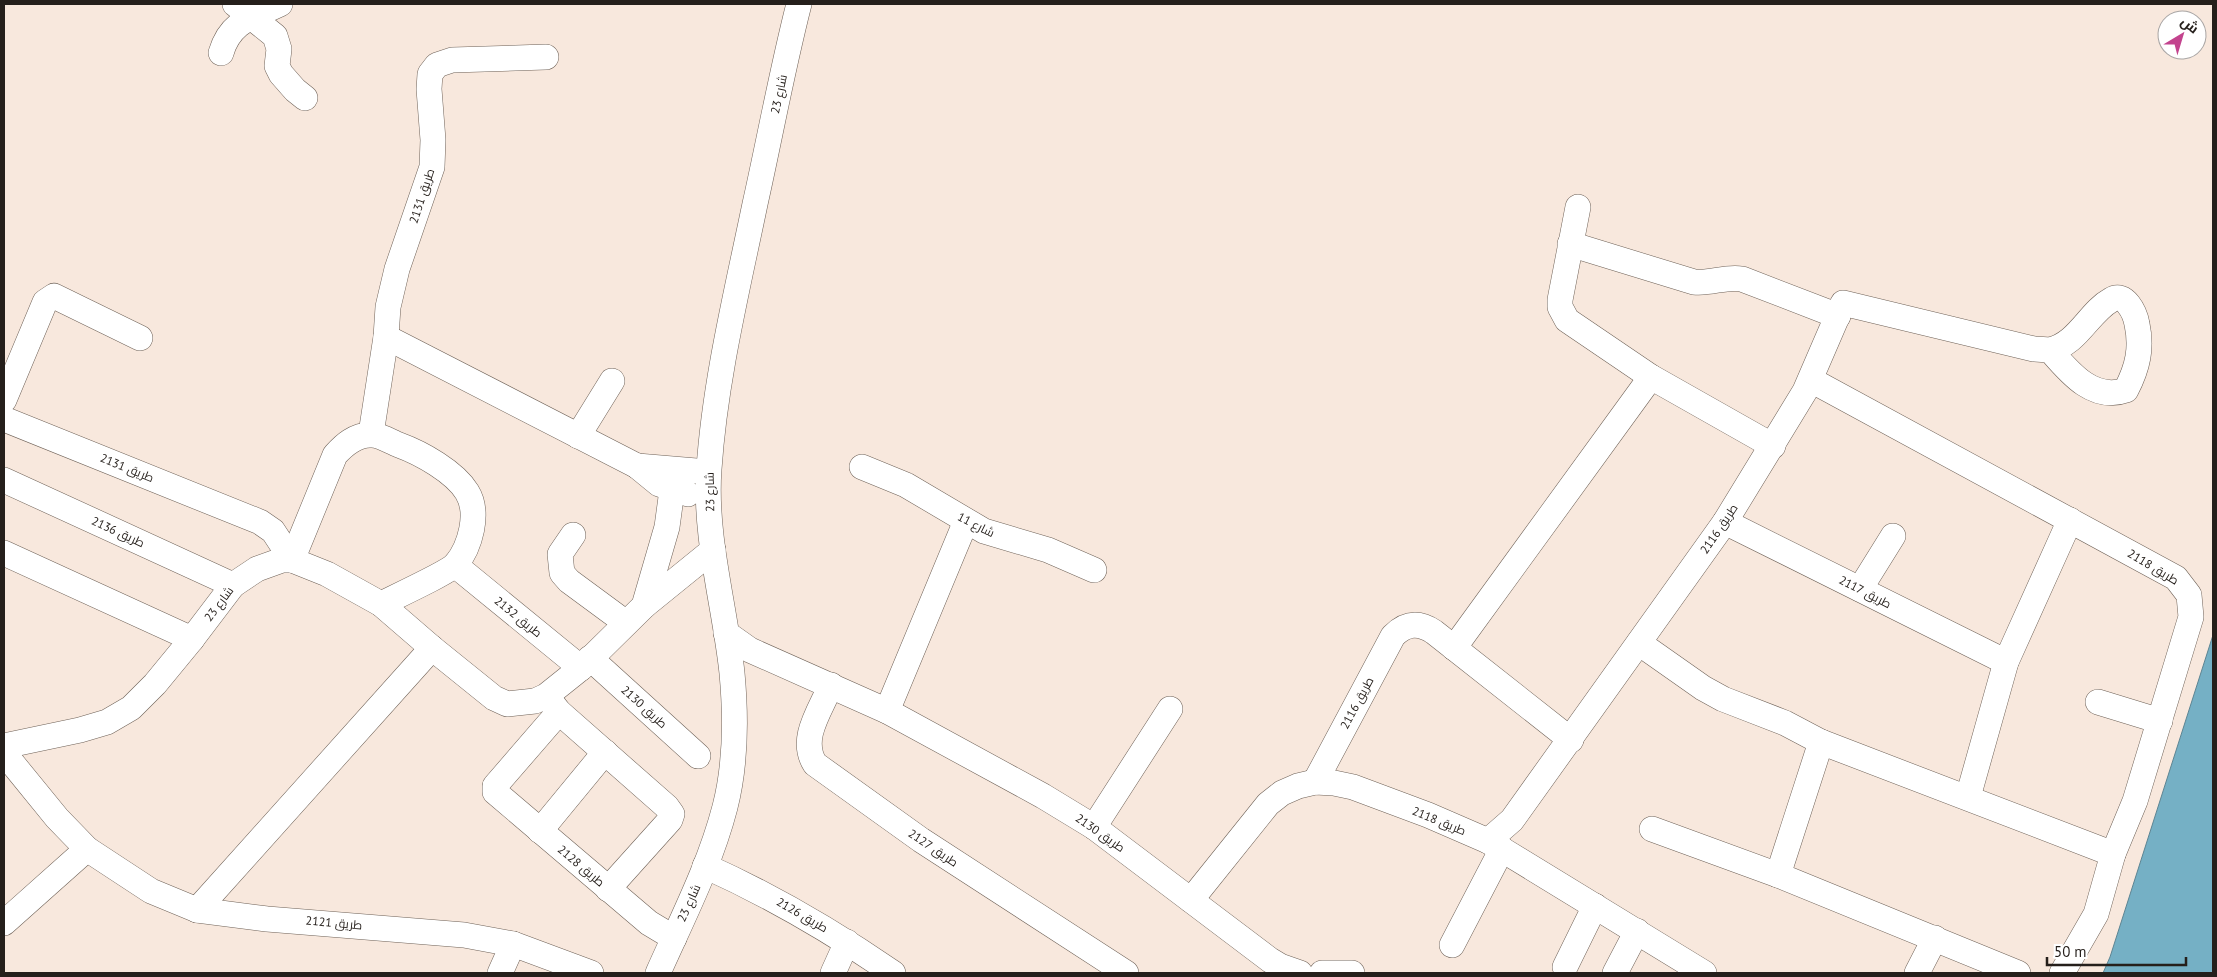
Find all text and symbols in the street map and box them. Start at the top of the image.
north arrow [2157,10,2207,60]
text: ش [2177,12,2203,37]
street label: شارع 23 [767,73,791,115]
street label: طريق 2131 [406,166,437,225]
street label: طريق 2131 [98,450,156,485]
street label: شارع 23 [702,472,718,512]
street label: طريق 2116 [1696,501,1741,556]
street label: شارع 11 [955,509,997,541]
street label: طريق 2136 [89,513,147,550]
street label: طريق 2118 [2125,546,2182,588]
street label: طريق 2117 [1837,572,1894,611]
street label: شارع 23 [201,583,237,625]
street label: طريق 2132 [492,593,545,640]
street label: طريق 2116 [1337,674,1377,731]
street label: طريق 2130 [618,682,671,731]
street label: طريق 2118 [1410,803,1468,838]
street label: طريق 2130 [1073,810,1128,855]
street label: طريق 2127 [906,825,961,870]
street label: طريق 2128 [555,842,608,890]
street label: شارع 23 [674,882,704,924]
street label: طريق 2126 [774,894,831,935]
street label: طريق 2121 [305,913,363,932]
scale bar [2047,934,2186,966]
text: 50 m [2054,942,2087,961]

